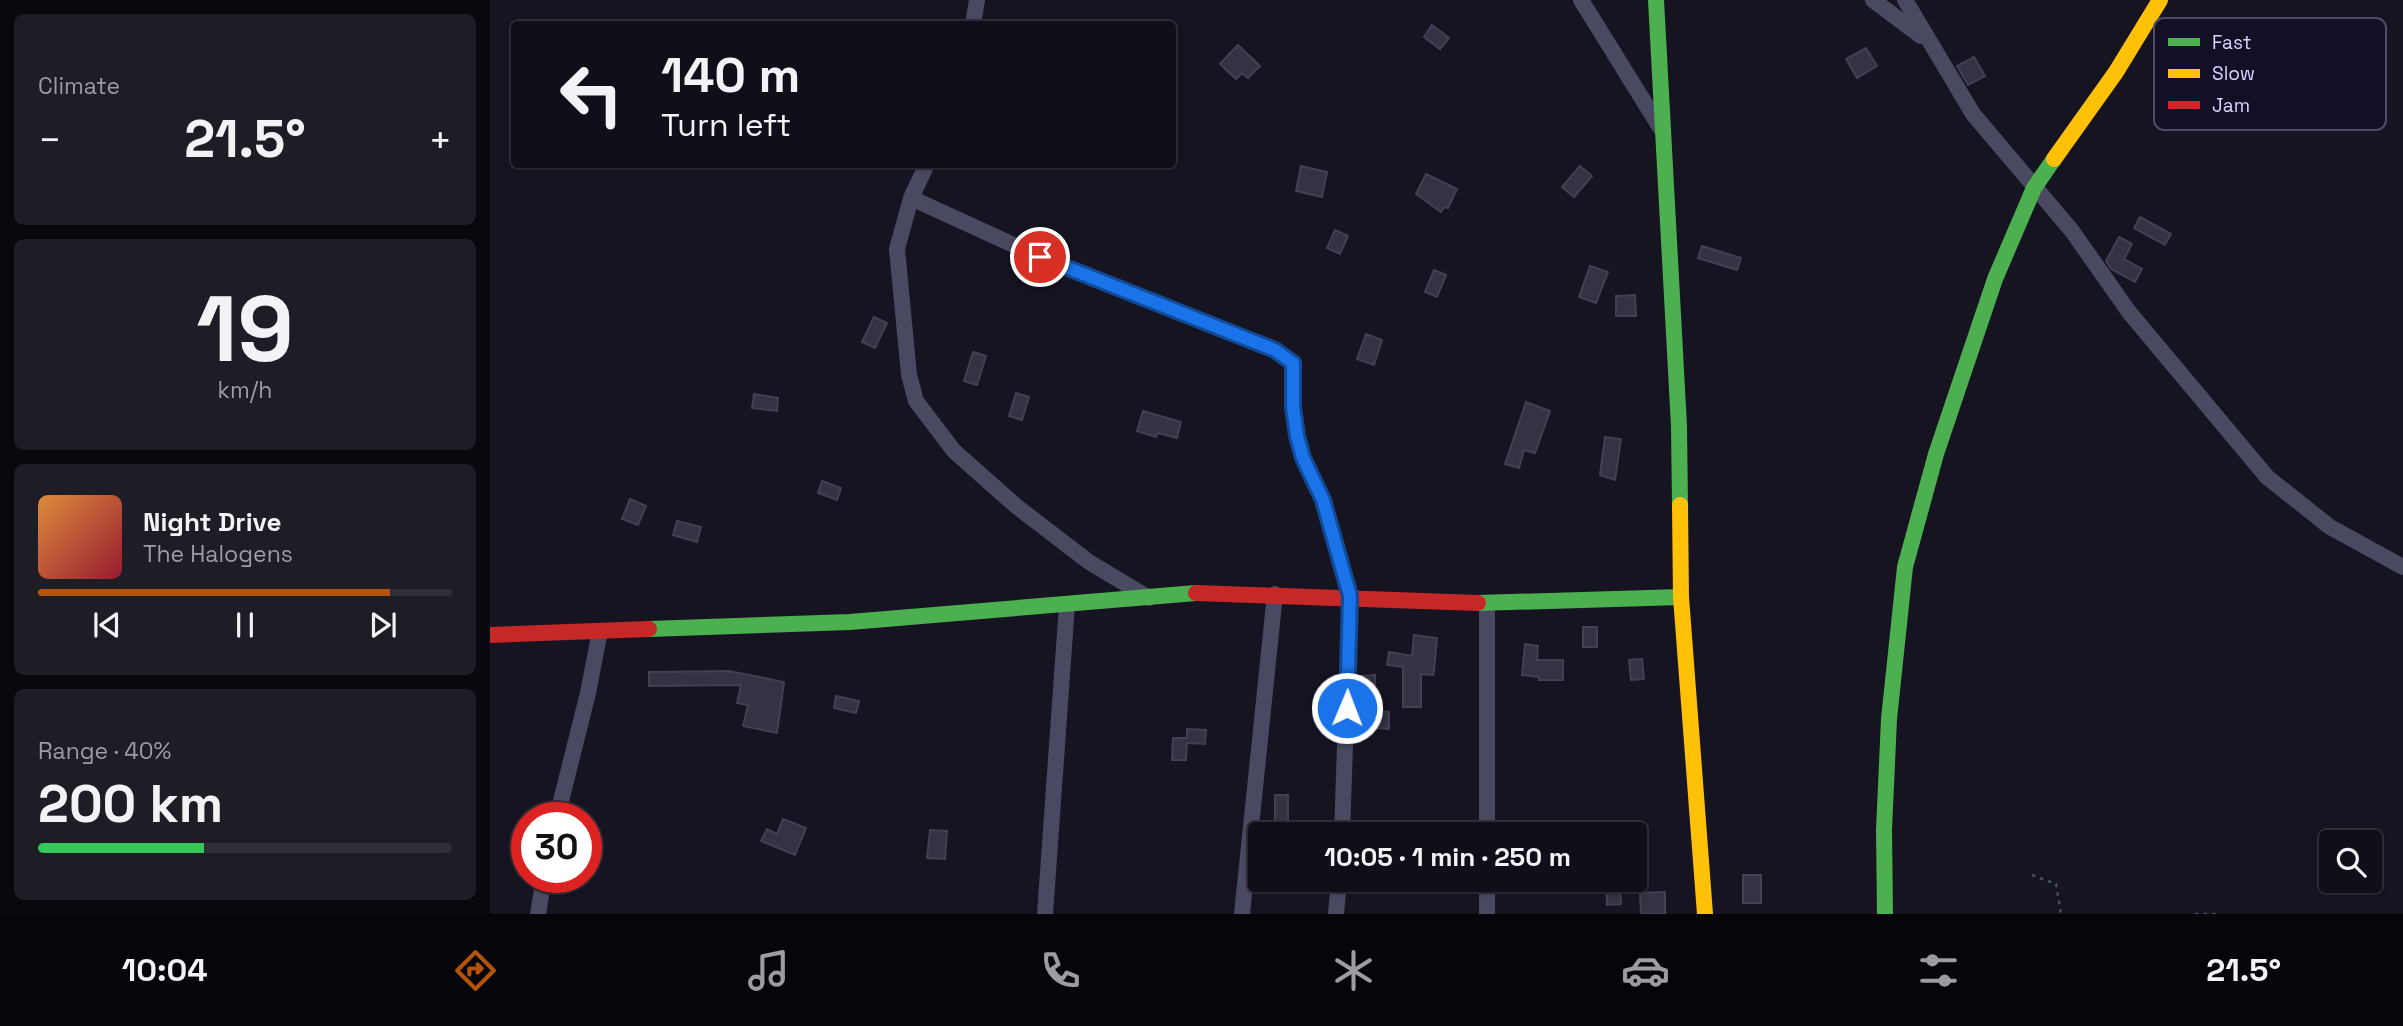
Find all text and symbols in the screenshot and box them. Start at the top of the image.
legend [2154,18,2386,130]
text: Fast [2212,30,2252,55]
text: 140 m [661,44,800,106]
icon: left [546,49,637,140]
text: Slow [2212,61,2255,86]
text: Climate [38,71,120,101]
text: Jam [2212,93,2250,118]
text: Turn left [661,105,791,145]
text: 21.5° [184,106,306,172]
text: − [38,116,62,164]
text: + [428,116,452,164]
pin [1010,227,1070,287]
icon: arrive [1021,238,1059,276]
text: 19 [196,271,294,388]
text: km/h [218,375,272,405]
text: Night Drive [143,505,281,539]
text: The Halogens [143,539,293,569]
icon: previous [88,606,126,644]
icon: pause [226,606,264,644]
icon: next [364,606,402,644]
position arrow [1310,671,1384,745]
text: Range · 40% [38,736,171,766]
text: 200 km [38,771,223,837]
speed limit sign: 30 [511,802,602,893]
map controls [2319,830,2382,893]
button: search [2319,830,2382,893]
text: 10:05 · 1 min · 250 m [1324,840,1571,874]
icon: directions [451,946,500,995]
icon: music [744,946,793,995]
icon: phone [1036,946,1085,995]
icon: climate [1329,946,1378,995]
icon: car [1621,946,1670,995]
icon: filters [1914,946,1963,995]
text: 10:04 [122,950,208,990]
text: 21.5° [2206,950,2281,990]

